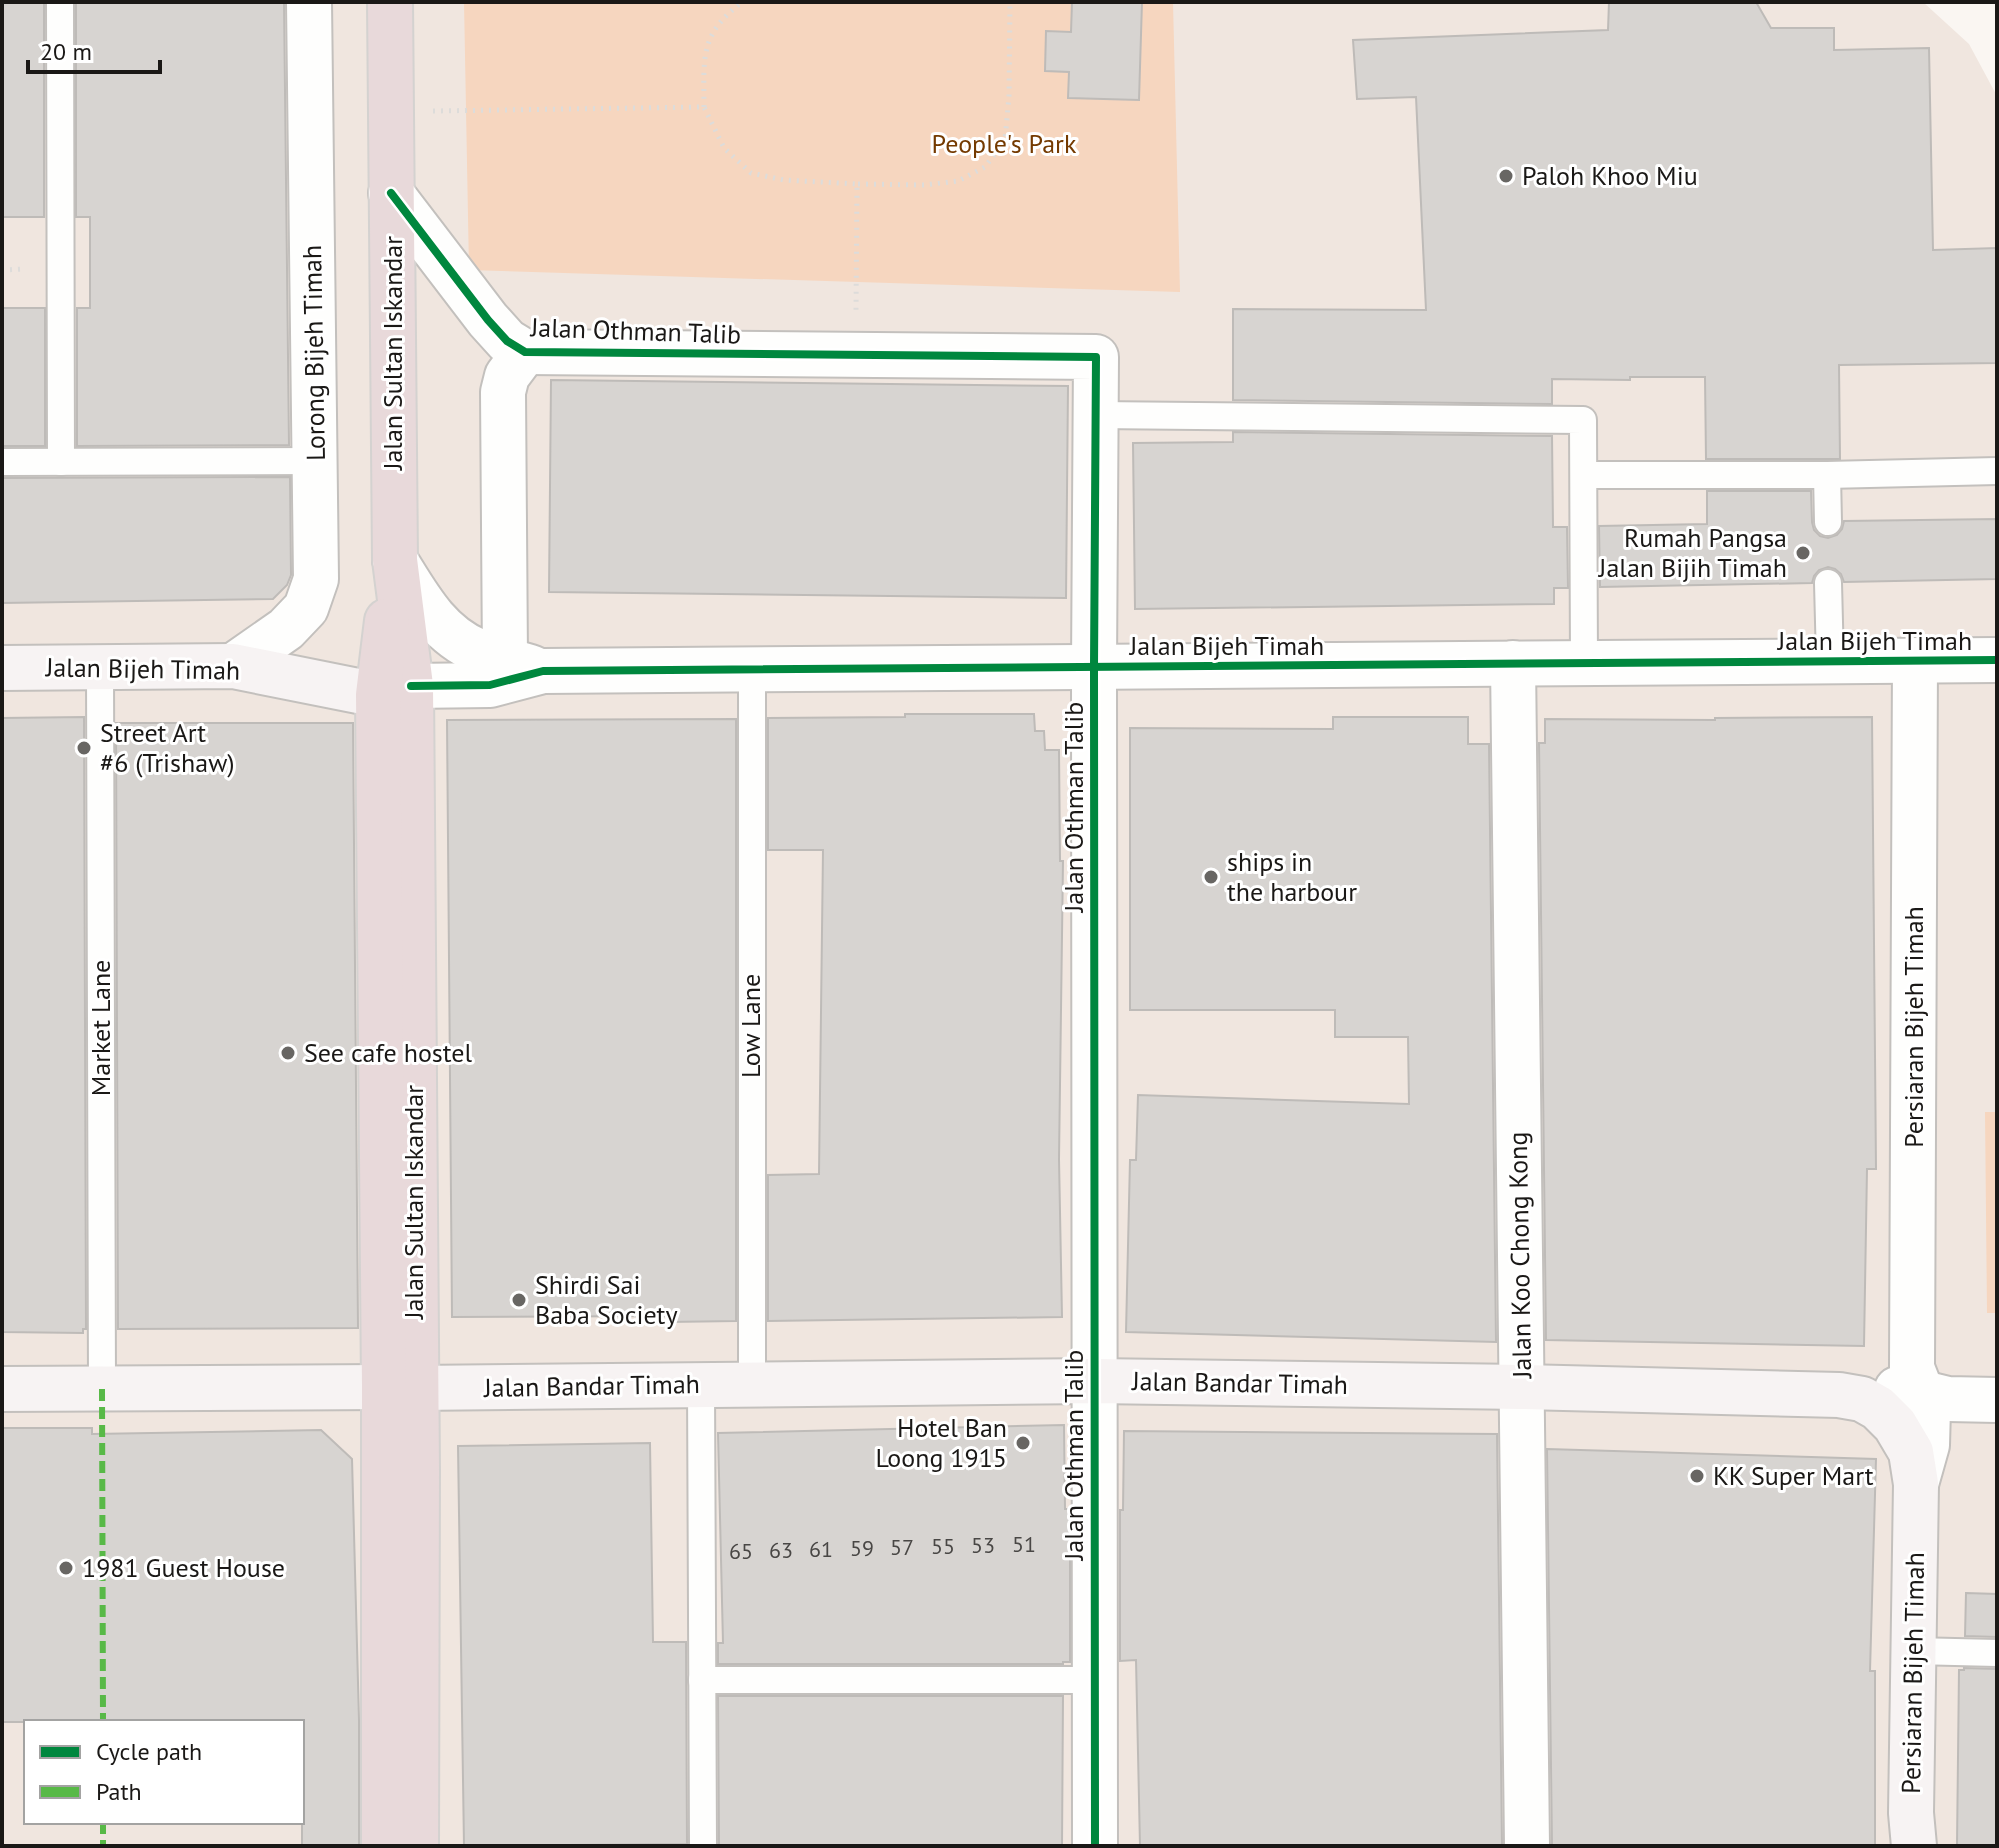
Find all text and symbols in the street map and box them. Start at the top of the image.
scale bar [28,24,160,74]
text: 20 m [40,36,92,67]
park label: People's Park [932,127,1077,160]
place label: Paloh Khoo Miu [1522,159,1698,192]
marker: Paloh Khoo Miu [1497,167,1515,185]
street label: Jalan Sultan Iskandar [376,236,409,471]
street label: Lorong Bijeh Timah [295,245,332,461]
street label: Jalan Othman Talib [529,310,742,351]
place label: Rumah Pangsa Jalan Bijih Timah [1598,521,1787,584]
marker: Rumah Pangsa Jalan Bijih Timah [1794,544,1812,562]
street label: Jalan Bijeh Timah [1777,624,1972,657]
street label: Jalan Bijeh Timah [1129,629,1324,662]
street label: Jalan Bijeh Timah [45,650,240,687]
street label: Jalan Othman Talib [1057,702,1090,913]
place label: Street Art #6 (Trishaw) [100,716,235,779]
marker: Street Art #6 (Trishaw) [75,739,93,757]
place label: ships in the harbour [1227,845,1357,908]
marker: ships in the harbour [1202,868,1220,886]
street label: Persiaran Bijeh Timah [1897,906,1930,1148]
street label: Market Lane [84,960,117,1096]
street label: Low Lane [734,974,767,1078]
place label: See cafe hostel [304,1036,472,1069]
marker: See cafe hostel [279,1044,297,1062]
street label: Jalan Sultan Iskandar [397,1085,430,1320]
street label: Jalan Koo Chong Kong [1501,1132,1538,1379]
place label: Shirdi Sai Baba Society [535,1268,678,1331]
marker: Shirdi Sai Baba Society [510,1291,528,1309]
street label: Jalan Othman Talib [1057,1350,1090,1561]
street label: Jalan Bandar Timah [1131,1364,1348,1401]
street label: Jalan Bandar Timah [483,1367,700,1404]
place label: Hotel Ban Loong 1915 [875,1411,1007,1474]
marker: Hotel Ban Loong 1915 [1014,1434,1032,1452]
place label: KK Super Mart [1713,1459,1874,1492]
marker: KK Super Mart [1688,1467,1706,1485]
house number: 51 [1012,1530,1036,1558]
house number: 53 [971,1531,995,1559]
house number: 55 [931,1532,955,1560]
house number: 57 [890,1533,914,1561]
house number: 59 [850,1534,874,1562]
house number: 61 [809,1535,833,1563]
house number: 63 [769,1536,793,1564]
house number: 65 [729,1537,753,1565]
place label: 1981 Guest House [82,1551,285,1584]
street label: Persiaran Bijeh Timah [1894,1552,1931,1794]
marker: 1981 Guest House [57,1559,75,1577]
legend [24,1720,304,1824]
text: Cycle path [96,1736,202,1767]
text: Path [96,1776,142,1807]

